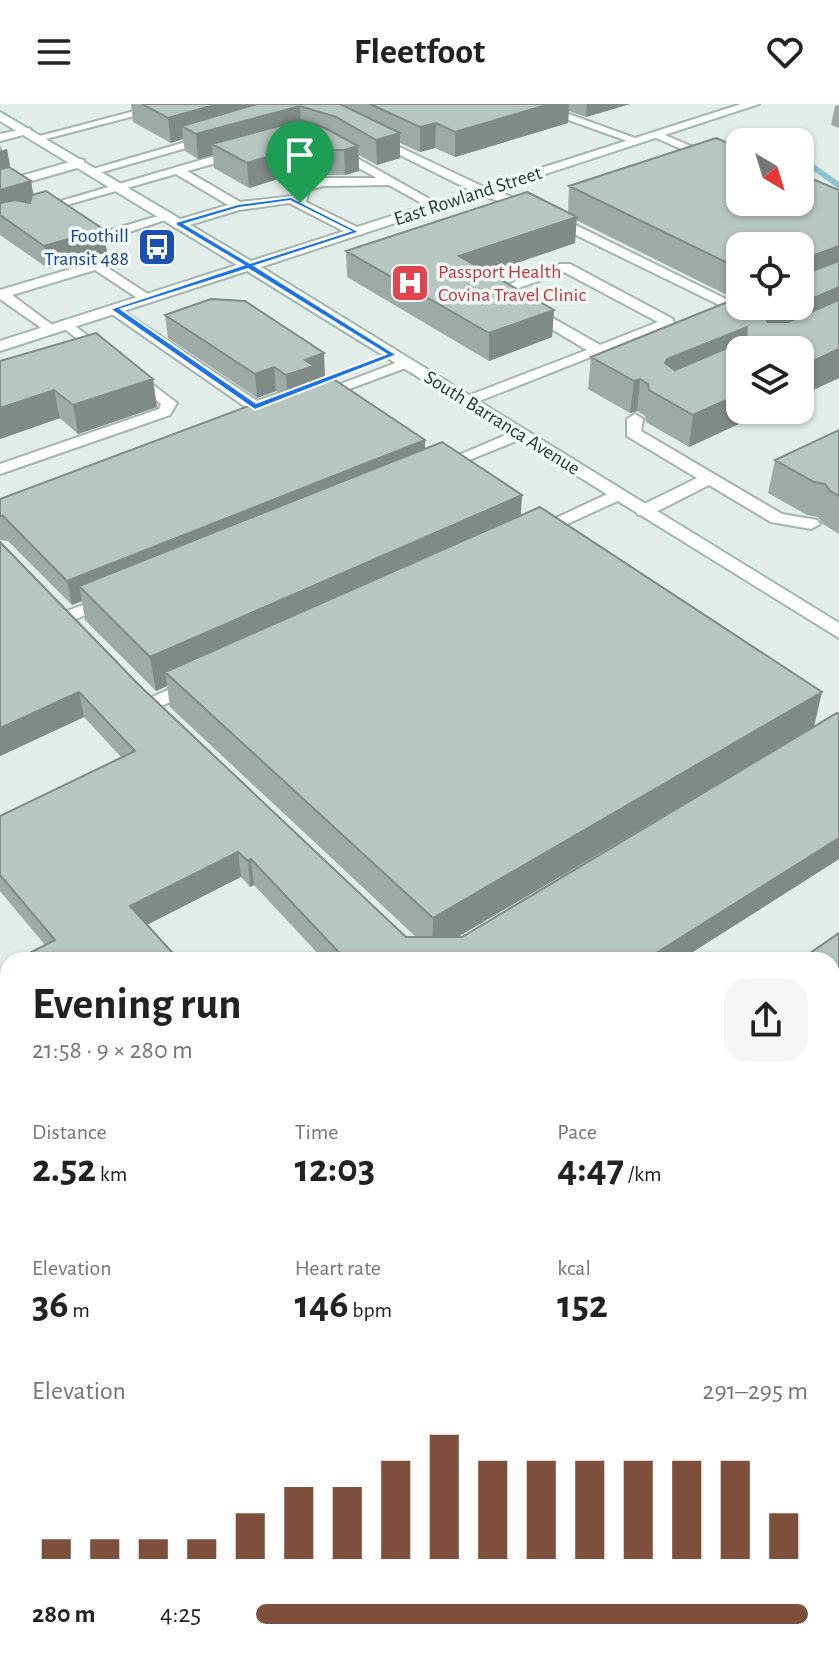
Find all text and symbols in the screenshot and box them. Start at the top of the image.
icon: menu [32,30,76,74]
icon: heart [763,30,807,74]
text: Fleetfoot [354,34,485,70]
pin [266,121,334,203]
north arrow [726,128,814,216]
map controls [726,128,814,424]
icon: arrive [278,133,322,177]
street label: East Rowland Street [392,163,545,229]
place label: Foothill Transit 488 [44,226,129,269]
bus stop icon: Foothill Transit 488 [136,226,178,268]
button: locate [726,232,814,320]
hospital icon: Passport Health Covina Travel Clinic [389,262,431,304]
place label: Passport Health Covina Travel Clinic [438,262,586,305]
button: layers [726,336,814,424]
street label: South Barranca Avenue [421,367,583,479]
button: share [724,978,808,1062]
text: Evening run [32,983,241,1027]
text: 21:58 · 9 × 280 m [32,1037,193,1063]
text: Distance [32,1121,107,1143]
text: Time [295,1121,339,1143]
text: Pace [557,1121,597,1143]
text: 2.52 [32,1149,96,1189]
text: 12:03 [295,1149,375,1189]
text: 4:47 [557,1149,624,1189]
text: km [96,1163,127,1185]
text: /km [624,1163,662,1185]
text: Elevation [32,1257,112,1279]
text: Heart rate [295,1257,381,1279]
text: kcal [557,1257,591,1279]
text: 36 [32,1285,69,1325]
text: 146 [295,1285,349,1325]
text: 152 [557,1285,608,1325]
text: m [69,1299,90,1321]
text: bpm [349,1299,392,1321]
text: Elevation [32,1378,126,1404]
text: 291–295 m [703,1378,808,1404]
text: 280 m [32,1601,96,1627]
text: 4:25 [160,1601,201,1627]

